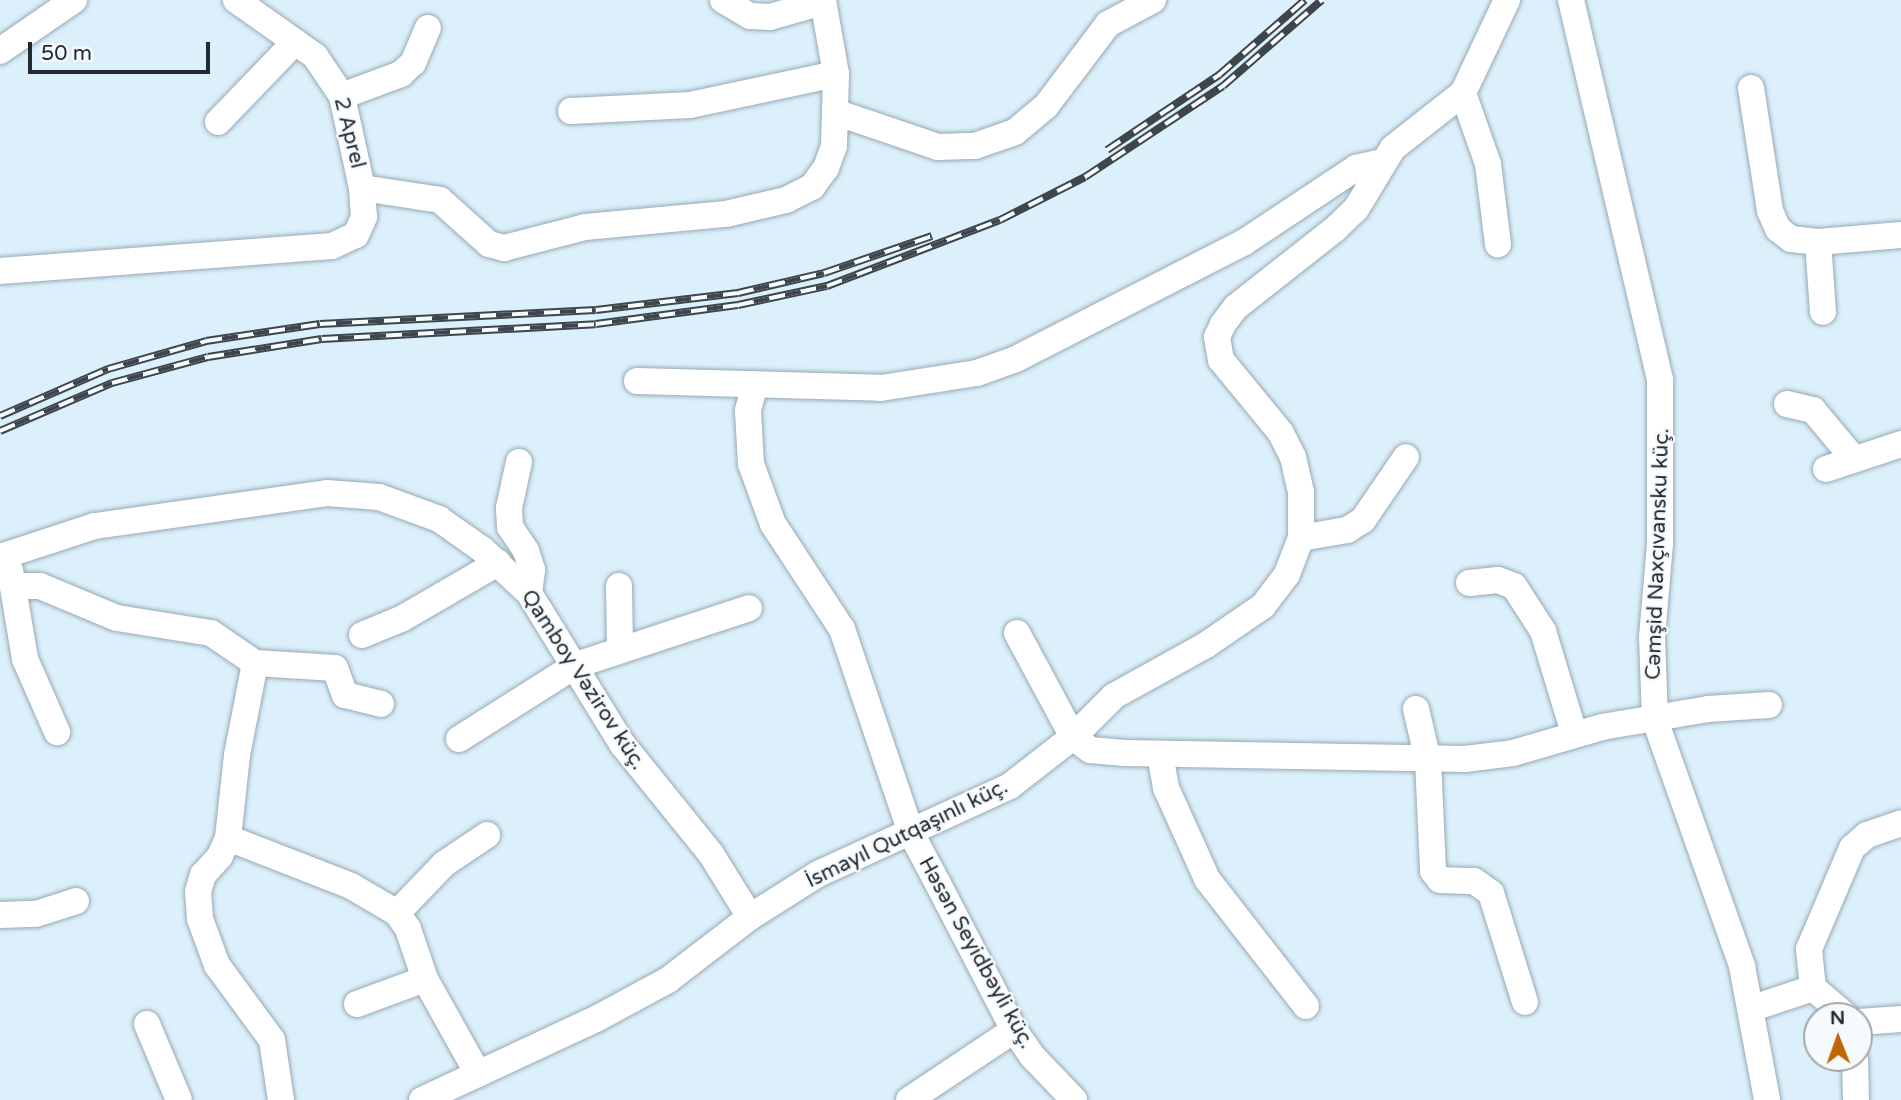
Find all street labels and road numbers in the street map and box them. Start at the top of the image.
street label: 2 Aprel [328,95,370,171]
street label: Cəmşid Naxçıvansku küç. [1641,428,1675,680]
street label: Qamboy Vəzirov küç. [515,585,651,775]
street label: İsmayıl Qutqaşınlı küç. [802,774,1012,894]
street label: Həsən Seyidbəyli küç. [913,853,1039,1053]

